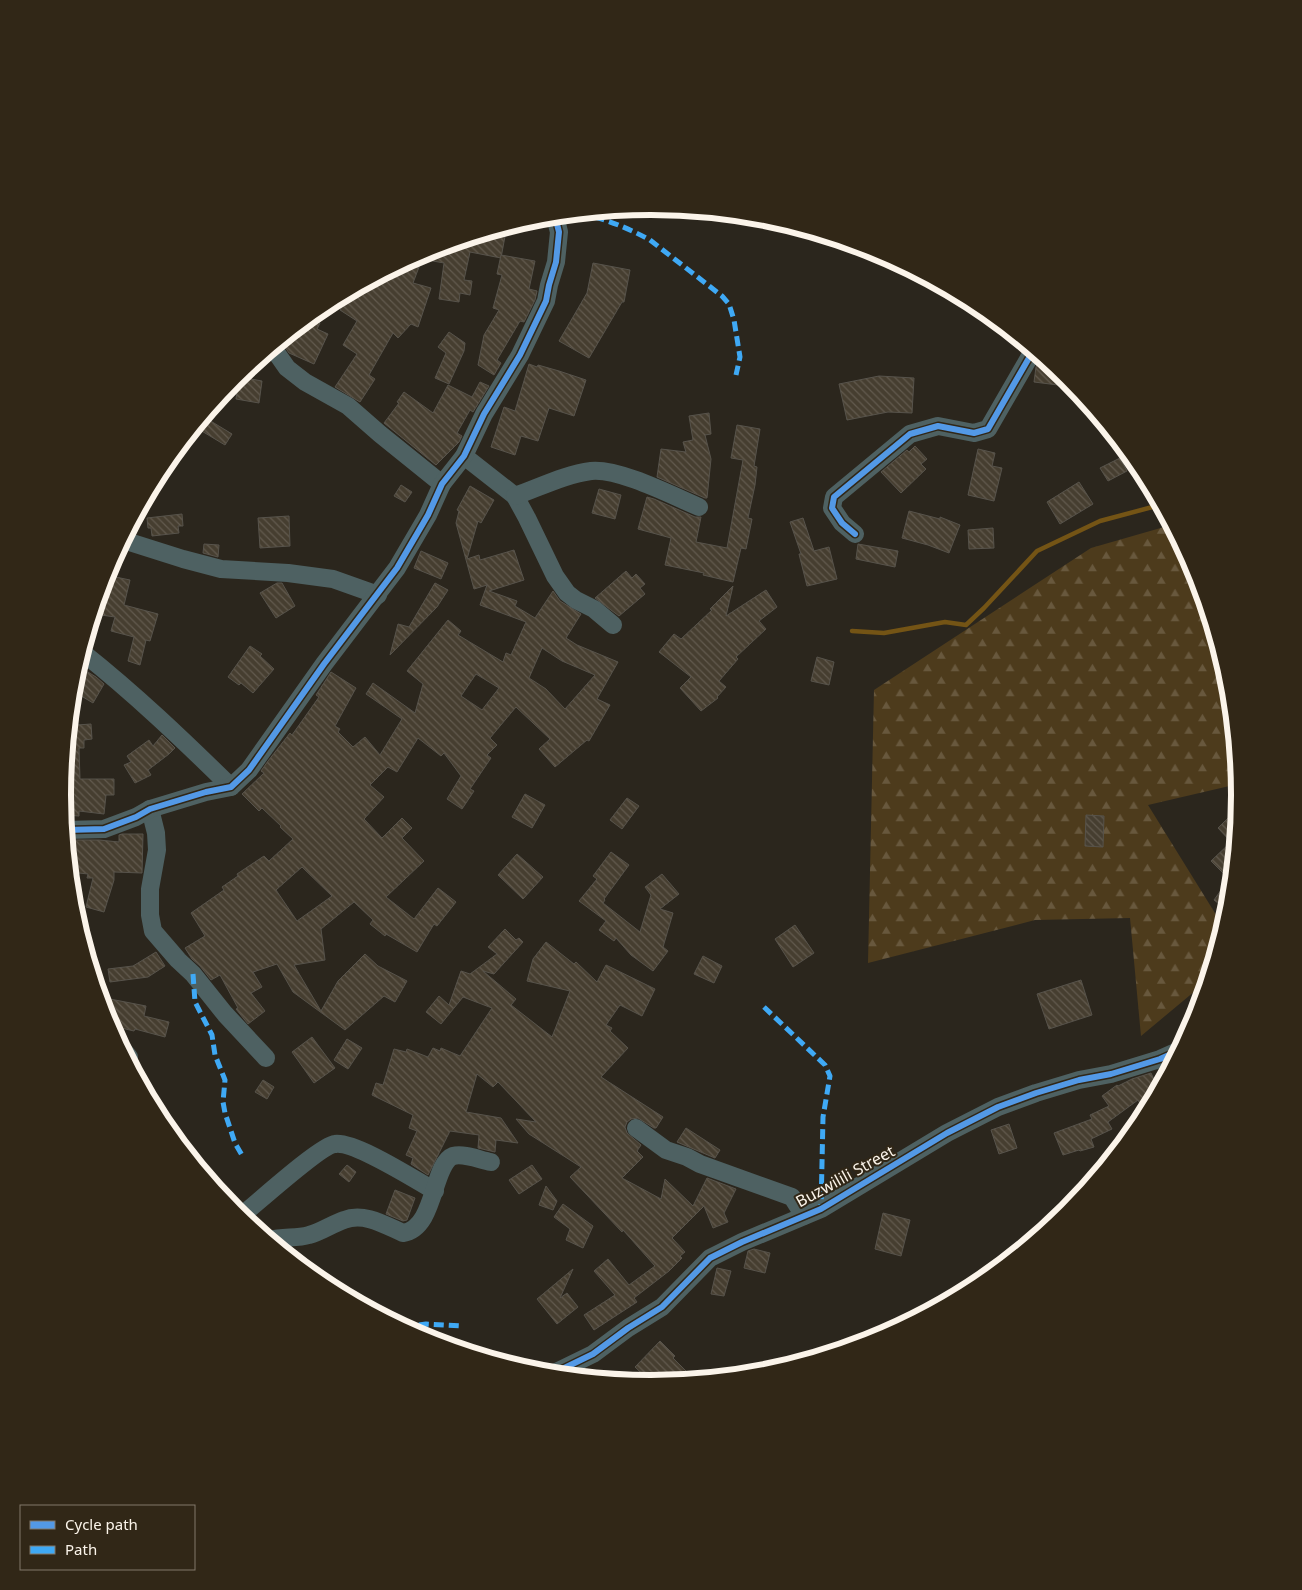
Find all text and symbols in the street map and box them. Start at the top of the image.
street label: Buzwilili Street [792,1140,899,1212]
legend [20,1505,195,1570]
text: Cycle path [65,1514,138,1534]
text: Path [65,1539,97,1559]

